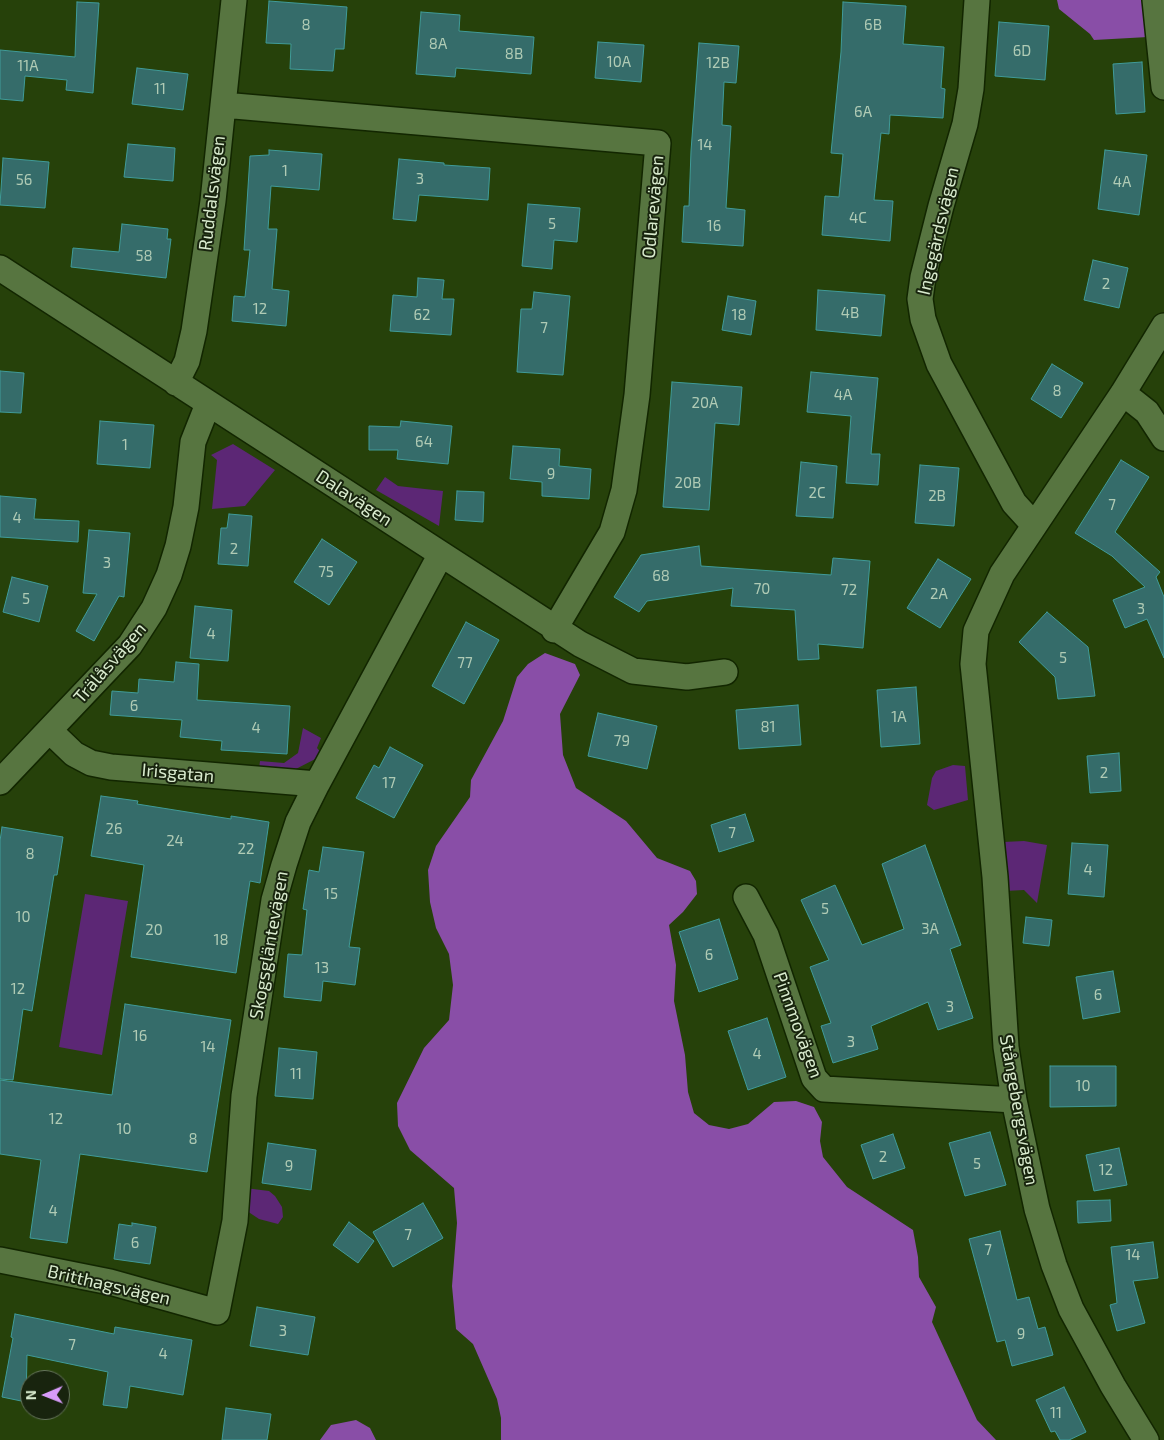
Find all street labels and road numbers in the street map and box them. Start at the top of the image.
street label: Ruddalsvägen [194,134,230,252]
street label: Odlarevägen [638,154,668,260]
street label: Ingegärdsvägen [913,165,963,297]
street label: Dalavägen [312,465,396,531]
street label: Trälåsvägen [69,618,151,708]
street label: Irisgatan [141,759,215,787]
street label: Skogsgläntevägen [245,869,293,1021]
street label: Pinnmovägen [769,969,827,1081]
street label: Stångebergsvägen [995,1033,1043,1187]
street label: Britthagsvägen [45,1260,173,1310]

